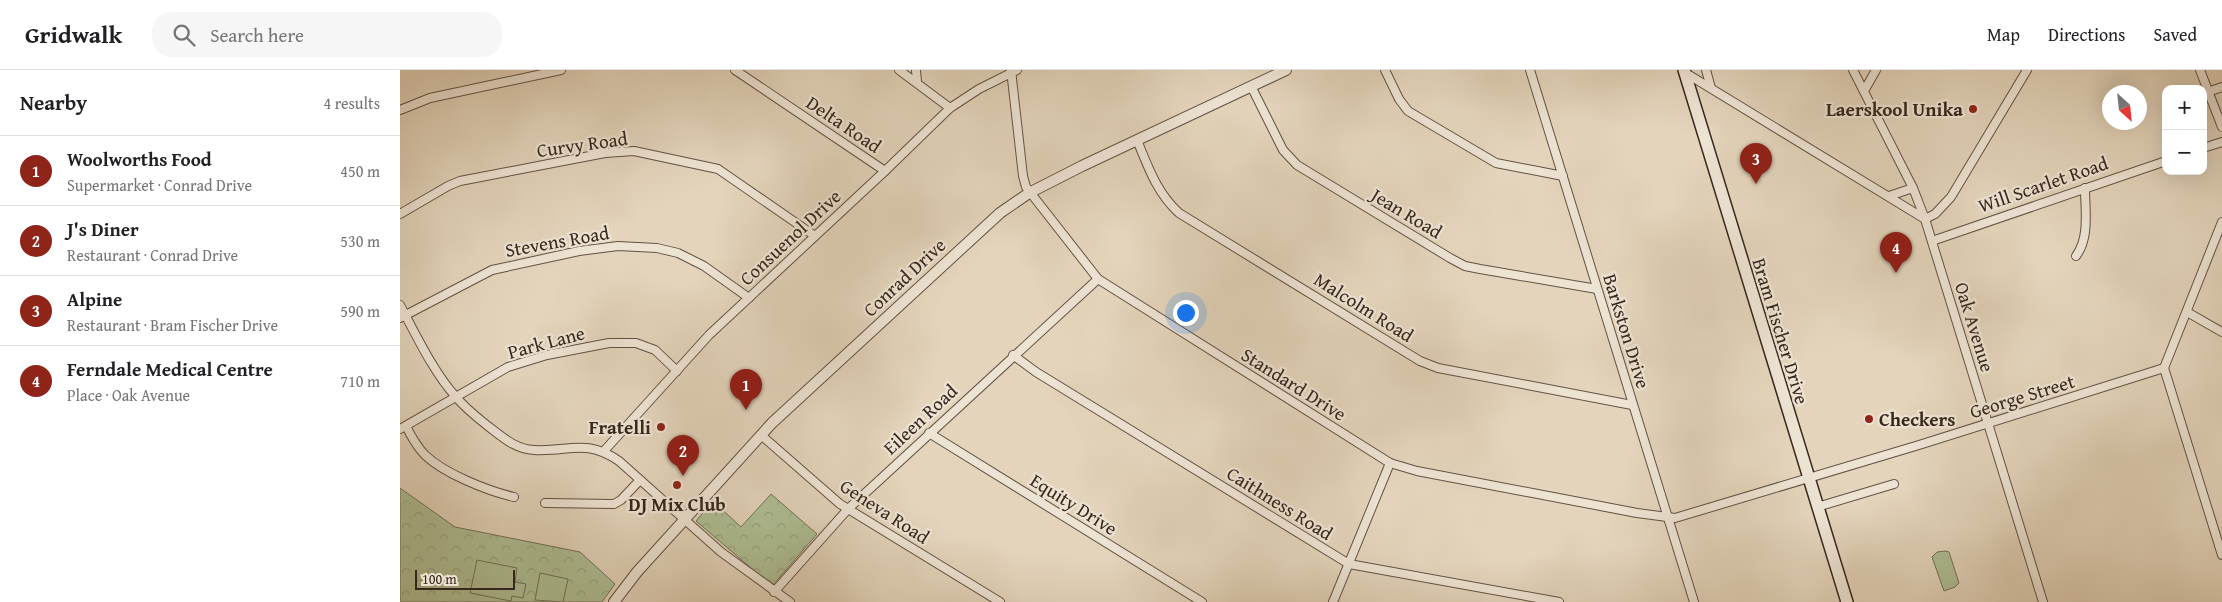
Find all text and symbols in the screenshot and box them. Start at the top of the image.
search box [152,12,502,57]
text: Gridwalk [25,17,122,52]
icon: search [170,21,198,49]
text: Search here [210,21,304,49]
text: Map [1987,21,2020,48]
text: Directions [2048,21,2125,48]
text: Saved [2153,21,2197,48]
north arrow [2102,85,2147,130]
map controls [2162,85,2207,175]
button: + [2162,85,2207,130]
text: Nearby [20,87,87,118]
street label: Delta Road [801,89,888,160]
text: 4 results [323,91,380,115]
place label: Laerskool Unika [1826,95,1963,123]
marker: Laerskool Unika [1967,103,1979,115]
street label: Curvy Road [535,124,630,164]
button: − [2162,130,2207,175]
pin: 3 [1740,143,1772,184]
text: Woolworths Food [67,145,212,173]
street label: Will Scarlet Road [1974,148,2113,219]
text: 1 [32,159,40,183]
text: 450 m [340,159,380,183]
text: Supermarket · Conrad Drive [67,173,252,197]
street label: Jean Road [1364,180,1449,246]
street label: Consuenol Drive [733,182,847,292]
text: J's Diner [67,215,139,243]
street label: Stevens Road [503,218,612,264]
text: 2 [32,229,40,253]
text: 530 m [340,229,380,253]
street label: Conrad Drive [856,231,952,323]
pin: 4 [1880,232,1912,273]
text: Restaurant · Conrad Drive [67,243,238,267]
street label: Bram Fischer Drive [1745,254,1817,408]
street label: Malcolm Road [1309,265,1420,349]
street label: Barkston Drive [1596,270,1658,392]
street label: Oak Avenue [1948,279,2002,376]
text: Alpine [67,285,122,313]
text: 3 [32,299,40,323]
text: 590 m [340,299,380,323]
your location [1173,300,1199,326]
text: Restaurant · Bram Fischer Drive [67,313,278,337]
street label: Park Lane [504,318,588,366]
street label: Standard Drive [1236,341,1352,428]
text: Ferndale Medical Centre [67,355,273,383]
street label: George Street [1966,367,2078,425]
text: 4 [32,369,40,393]
text: 710 m [340,369,380,393]
pin: 1 [730,369,762,410]
street label: Eileen Road [877,377,964,461]
text: Place · Oak Avenue [67,383,190,407]
place label: Checkers [1879,405,1955,433]
place label: Fratelli [589,413,651,441]
marker: Checkers [1863,413,1875,425]
marker: Fratelli [655,421,667,433]
pin: 2 [667,435,699,476]
street label: Caithness Road [1221,459,1339,547]
street label: Equity Drive [1025,466,1123,542]
street label: Geneva Road [835,472,936,551]
marker: DJ Mix Club [671,479,683,491]
place label: DJ Mix Club [628,490,726,518]
scale bar [415,567,515,590]
text: 100 m [422,569,457,589]

